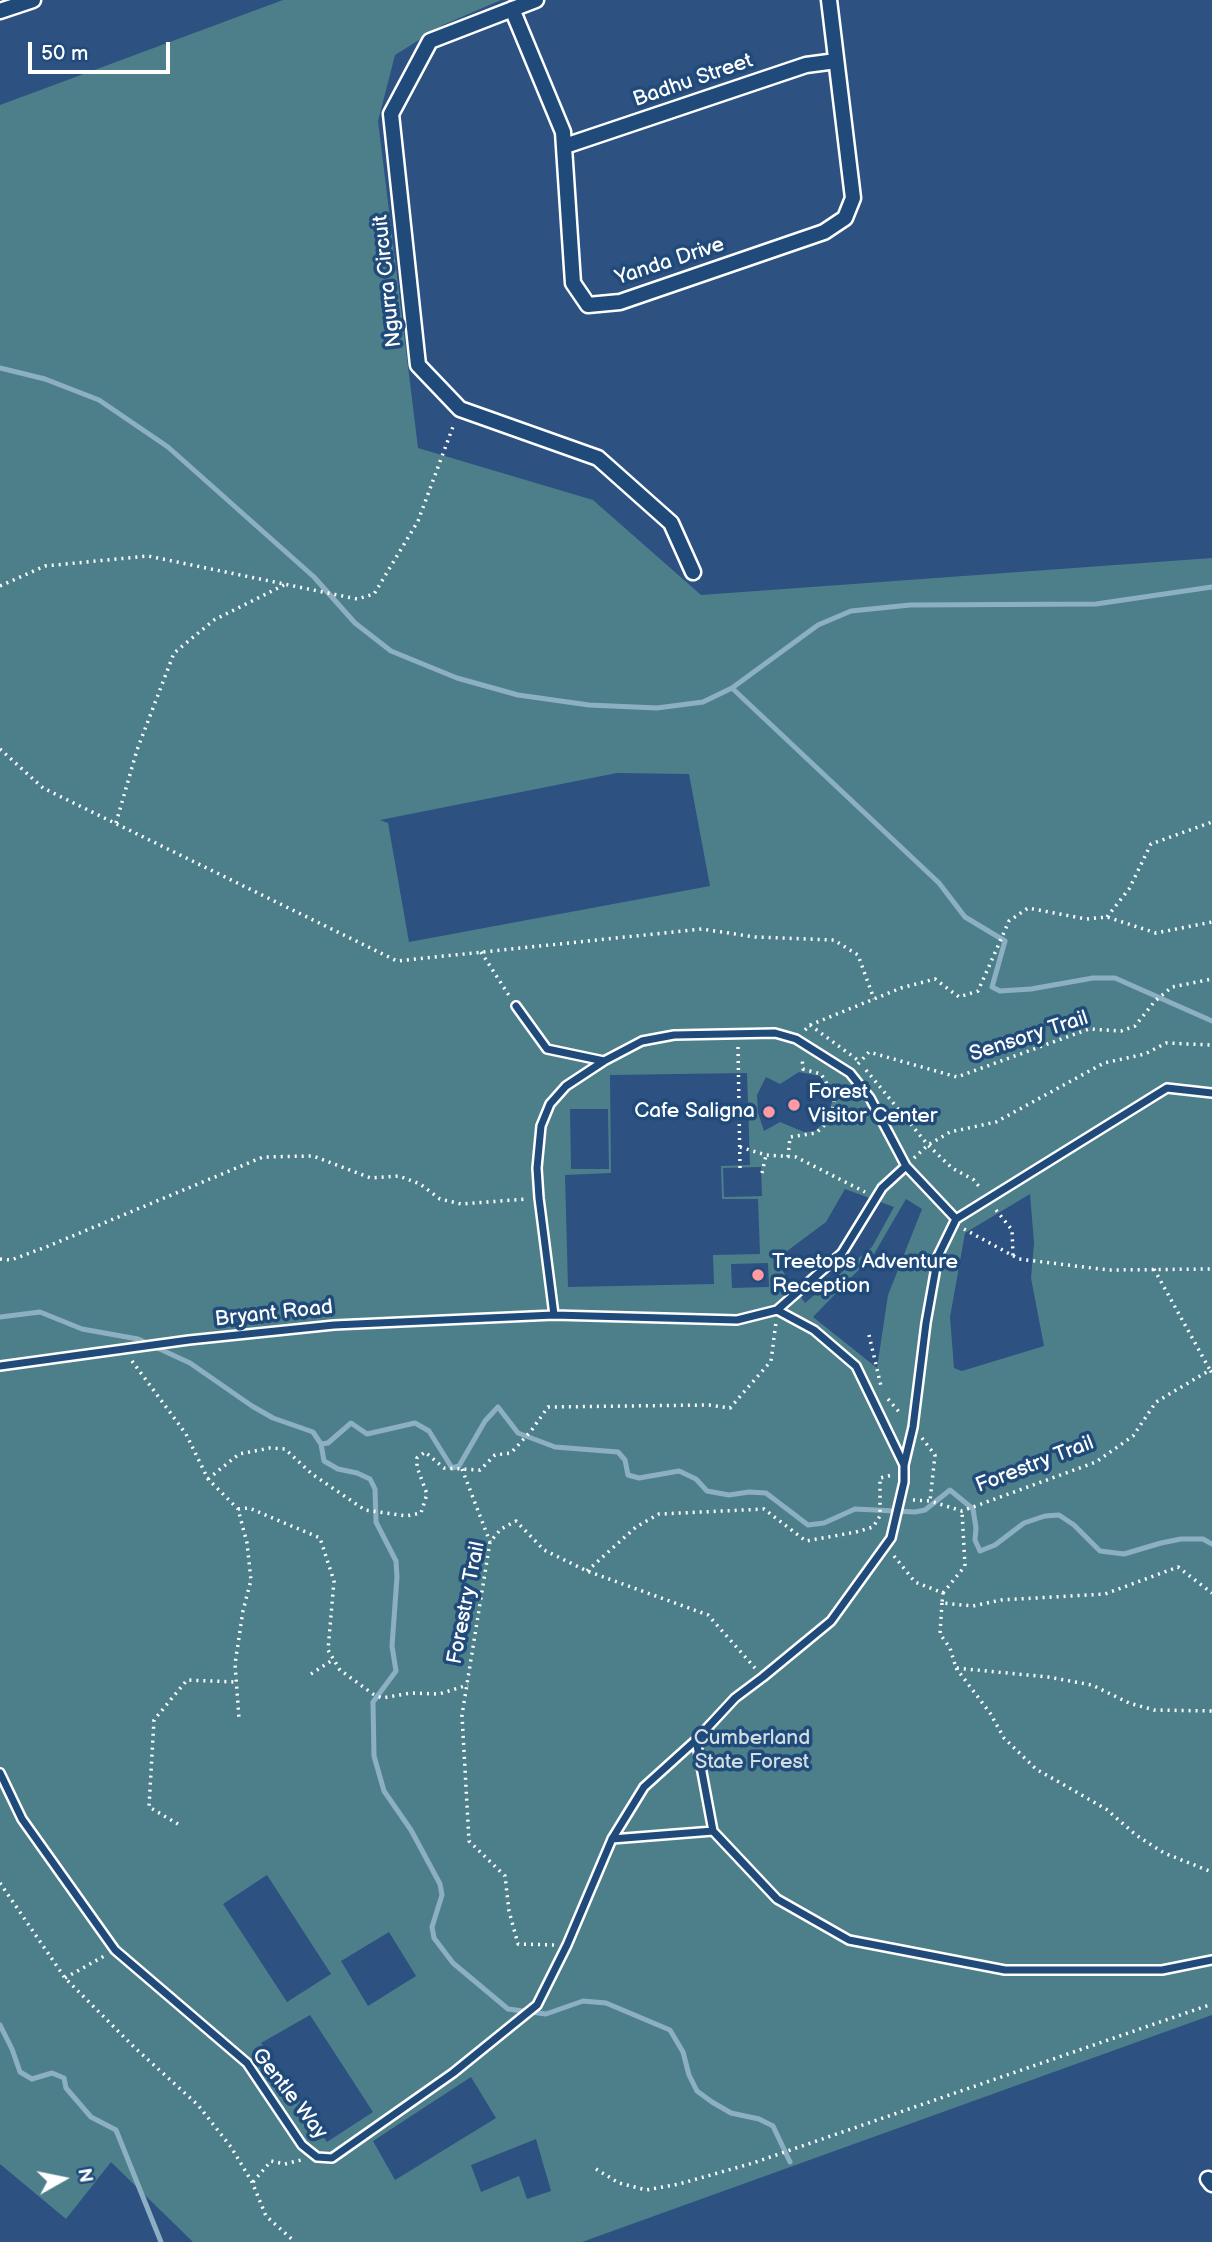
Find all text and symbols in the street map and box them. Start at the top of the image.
scale bar [32,28,173,72]
text: 50 m [41,41,88,66]
street label: Badhu Street [630,49,756,113]
street label: Ngurra Circuit [369,213,407,349]
street label: Yanda Drive [612,233,728,291]
street label: Sensory Trail [966,1006,1092,1068]
place label: Forest Visitor Center [808,1080,937,1130]
marker: Forest Visitor Center [786,1097,802,1113]
place label: Cafe Saligna [634,1099,755,1125]
marker: Cafe Saligna [761,1104,777,1120]
place label: Treetops Adventure Reception [772,1250,958,1300]
marker: Treetops Adventure Reception [750,1267,766,1283]
street label: Bryant Road [214,1295,334,1333]
street label: Forestry Trail [972,1431,1098,1499]
street label: Forestry Trail [443,1540,491,1666]
park label: Cumberland State Forest [694,1726,810,1776]
street label: Gentle Way [246,2043,332,2145]
north arrow [28,2144,98,2214]
text: N [72,2167,97,2184]

